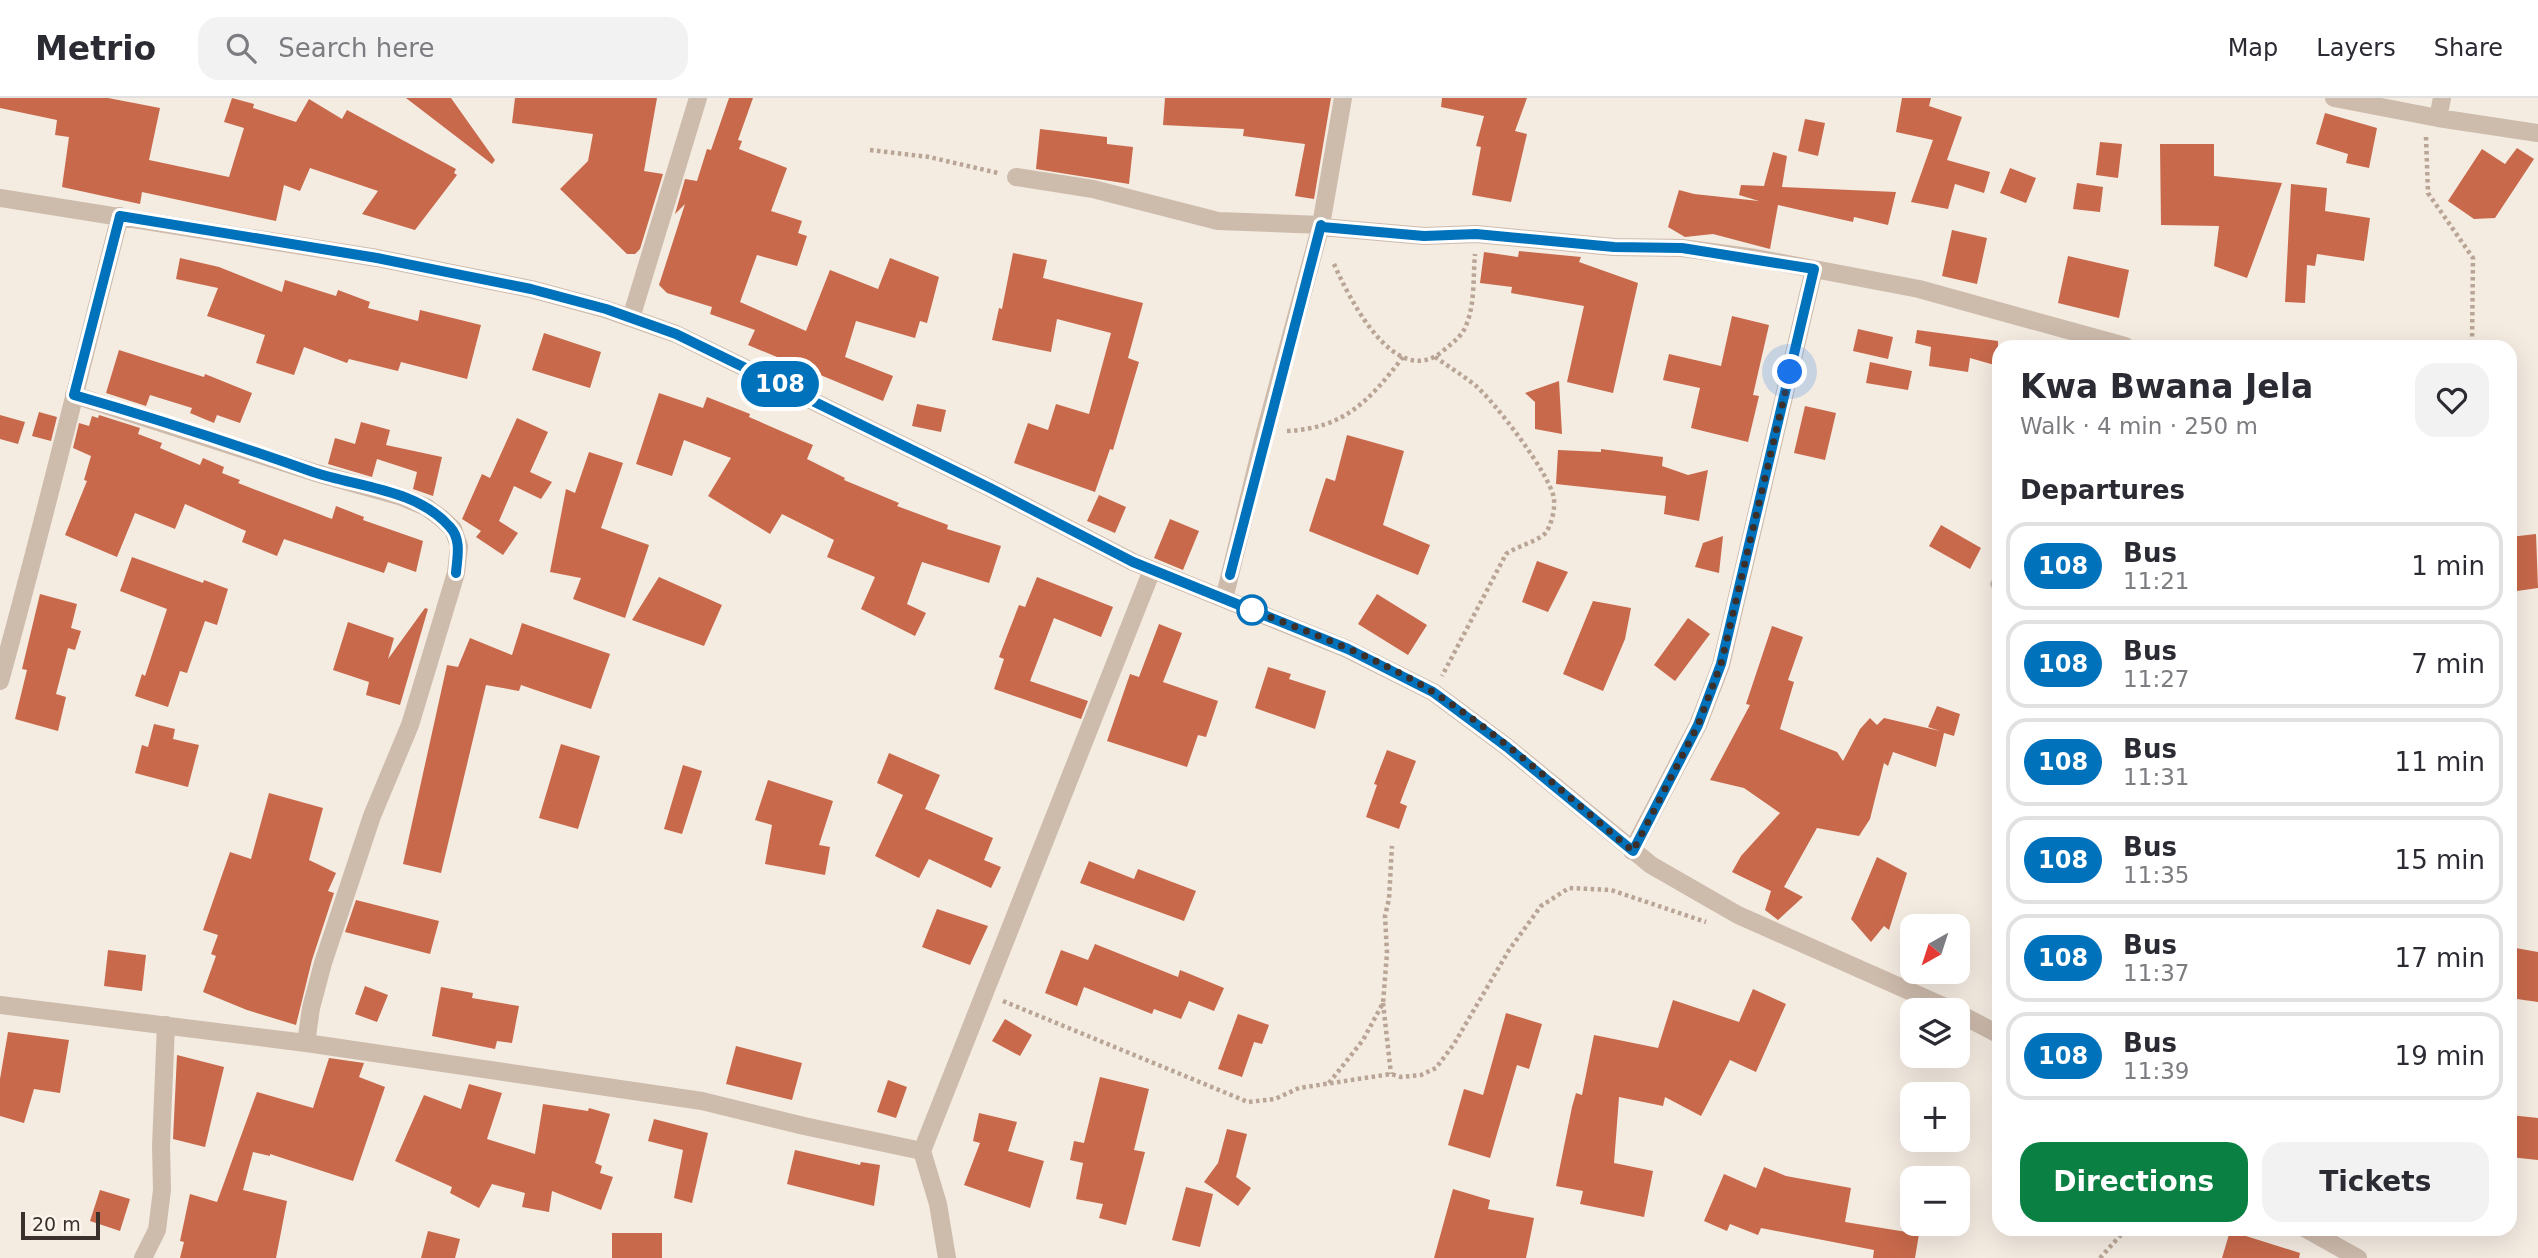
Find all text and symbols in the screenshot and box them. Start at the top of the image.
search box [198,17,688,80]
text: Metrio [35,29,156,68]
icon: search [222,29,260,67]
text: Search here [278,33,434,63]
text: Map [2228,34,2278,62]
text: Layers [2316,34,2396,62]
text: Share [2434,34,2503,62]
your location [1772,354,1807,389]
line badge: 108 [740,361,820,407]
button: heart [2415,363,2489,437]
text: Kwa Bwana Jela [2020,367,2313,406]
text: 108 [755,370,805,398]
text: Walk · 4 min · 250 m [2020,413,2258,439]
text: Departures [2020,475,2185,505]
text: Bus [2123,538,2177,568]
text: 1 min [2411,551,2485,581]
text: 108 [2038,552,2088,580]
text: 11:21 [2123,568,2189,594]
unlabelled marker [1237,595,1267,625]
text: Bus [2123,636,2177,666]
text: 7 min [2411,649,2485,679]
text: 108 [2038,650,2088,678]
text: 11:27 [2123,666,2189,692]
text: Bus [2123,734,2177,764]
text: 11 min [2395,747,2485,777]
text: 108 [2038,748,2088,776]
text: 11:31 [2123,764,2189,790]
text: Bus [2123,832,2177,862]
text: 15 min [2395,845,2485,875]
text: 108 [2038,846,2088,874]
text: 11:35 [2123,862,2189,888]
north arrow [1900,914,1970,984]
map controls [1900,914,1970,1236]
text: Bus [2123,930,2177,960]
text: 17 min [2395,943,2485,973]
text: 108 [2038,944,2088,972]
text: 11:37 [2123,960,2189,986]
button: layers [1900,998,1970,1068]
text: Bus [2123,1028,2177,1058]
text: 19 min [2395,1041,2485,1071]
text: 108 [2038,1042,2088,1070]
text: 11:39 [2123,1058,2189,1084]
button: + [1900,1082,1970,1152]
button: Directions [2020,1142,2248,1222]
button: Tickets [2262,1142,2489,1222]
button: − [1900,1166,1970,1236]
scale bar [21,1209,100,1241]
text: 20 m [32,1213,81,1235]

